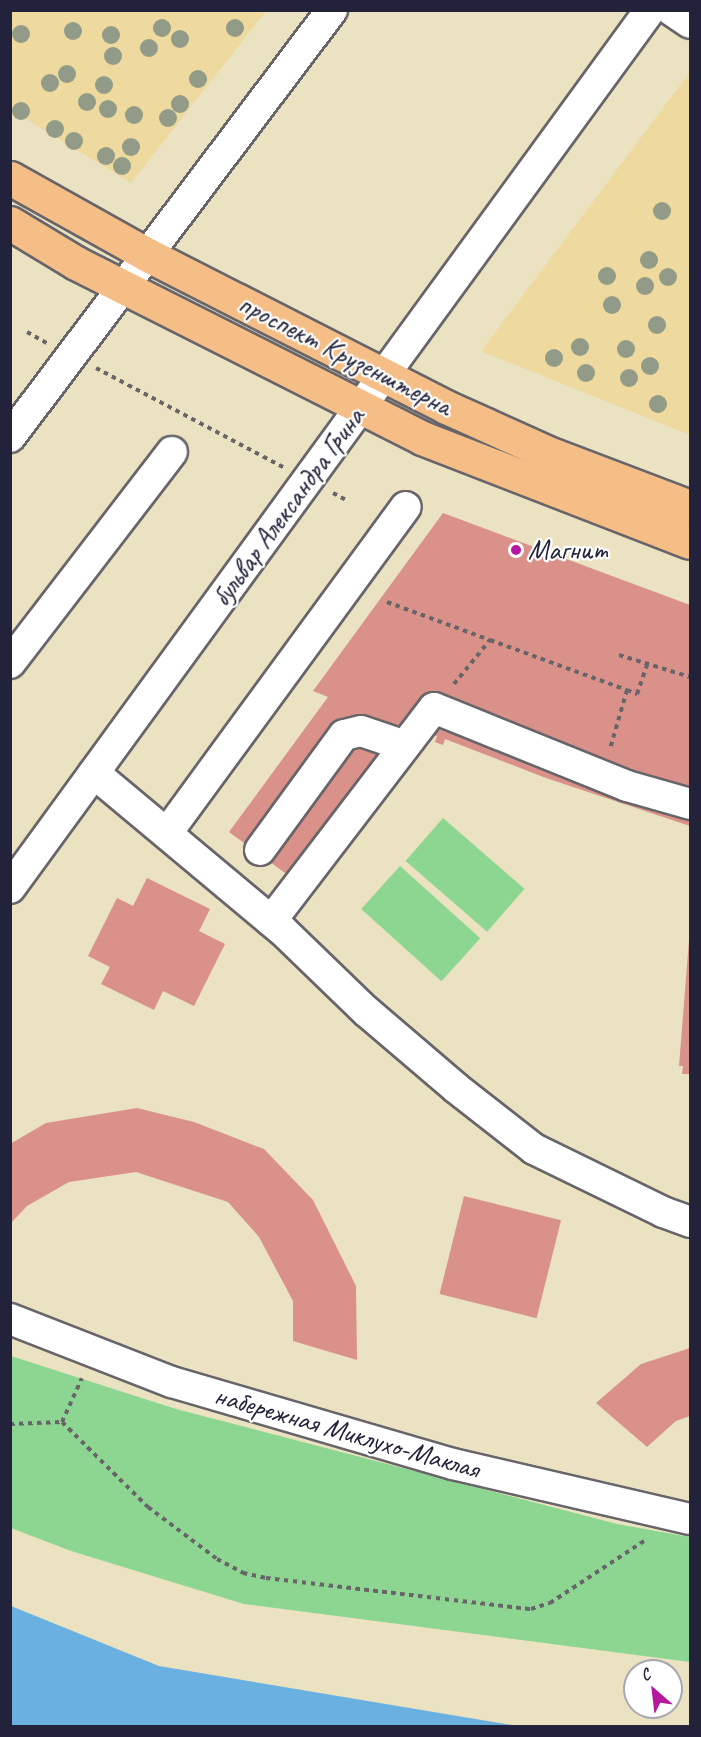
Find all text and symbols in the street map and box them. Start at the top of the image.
street label: проспект Крузенштерна [233,287,457,423]
street label: бульвар Александра Грина [205,402,371,612]
place label: Магнит [528,533,608,567]
marker: Магнит [509,543,523,557]
street label: набережная Миклухо-Маклая [211,1378,483,1486]
north arrow [623,1659,683,1719]
text: С [637,1664,654,1686]

